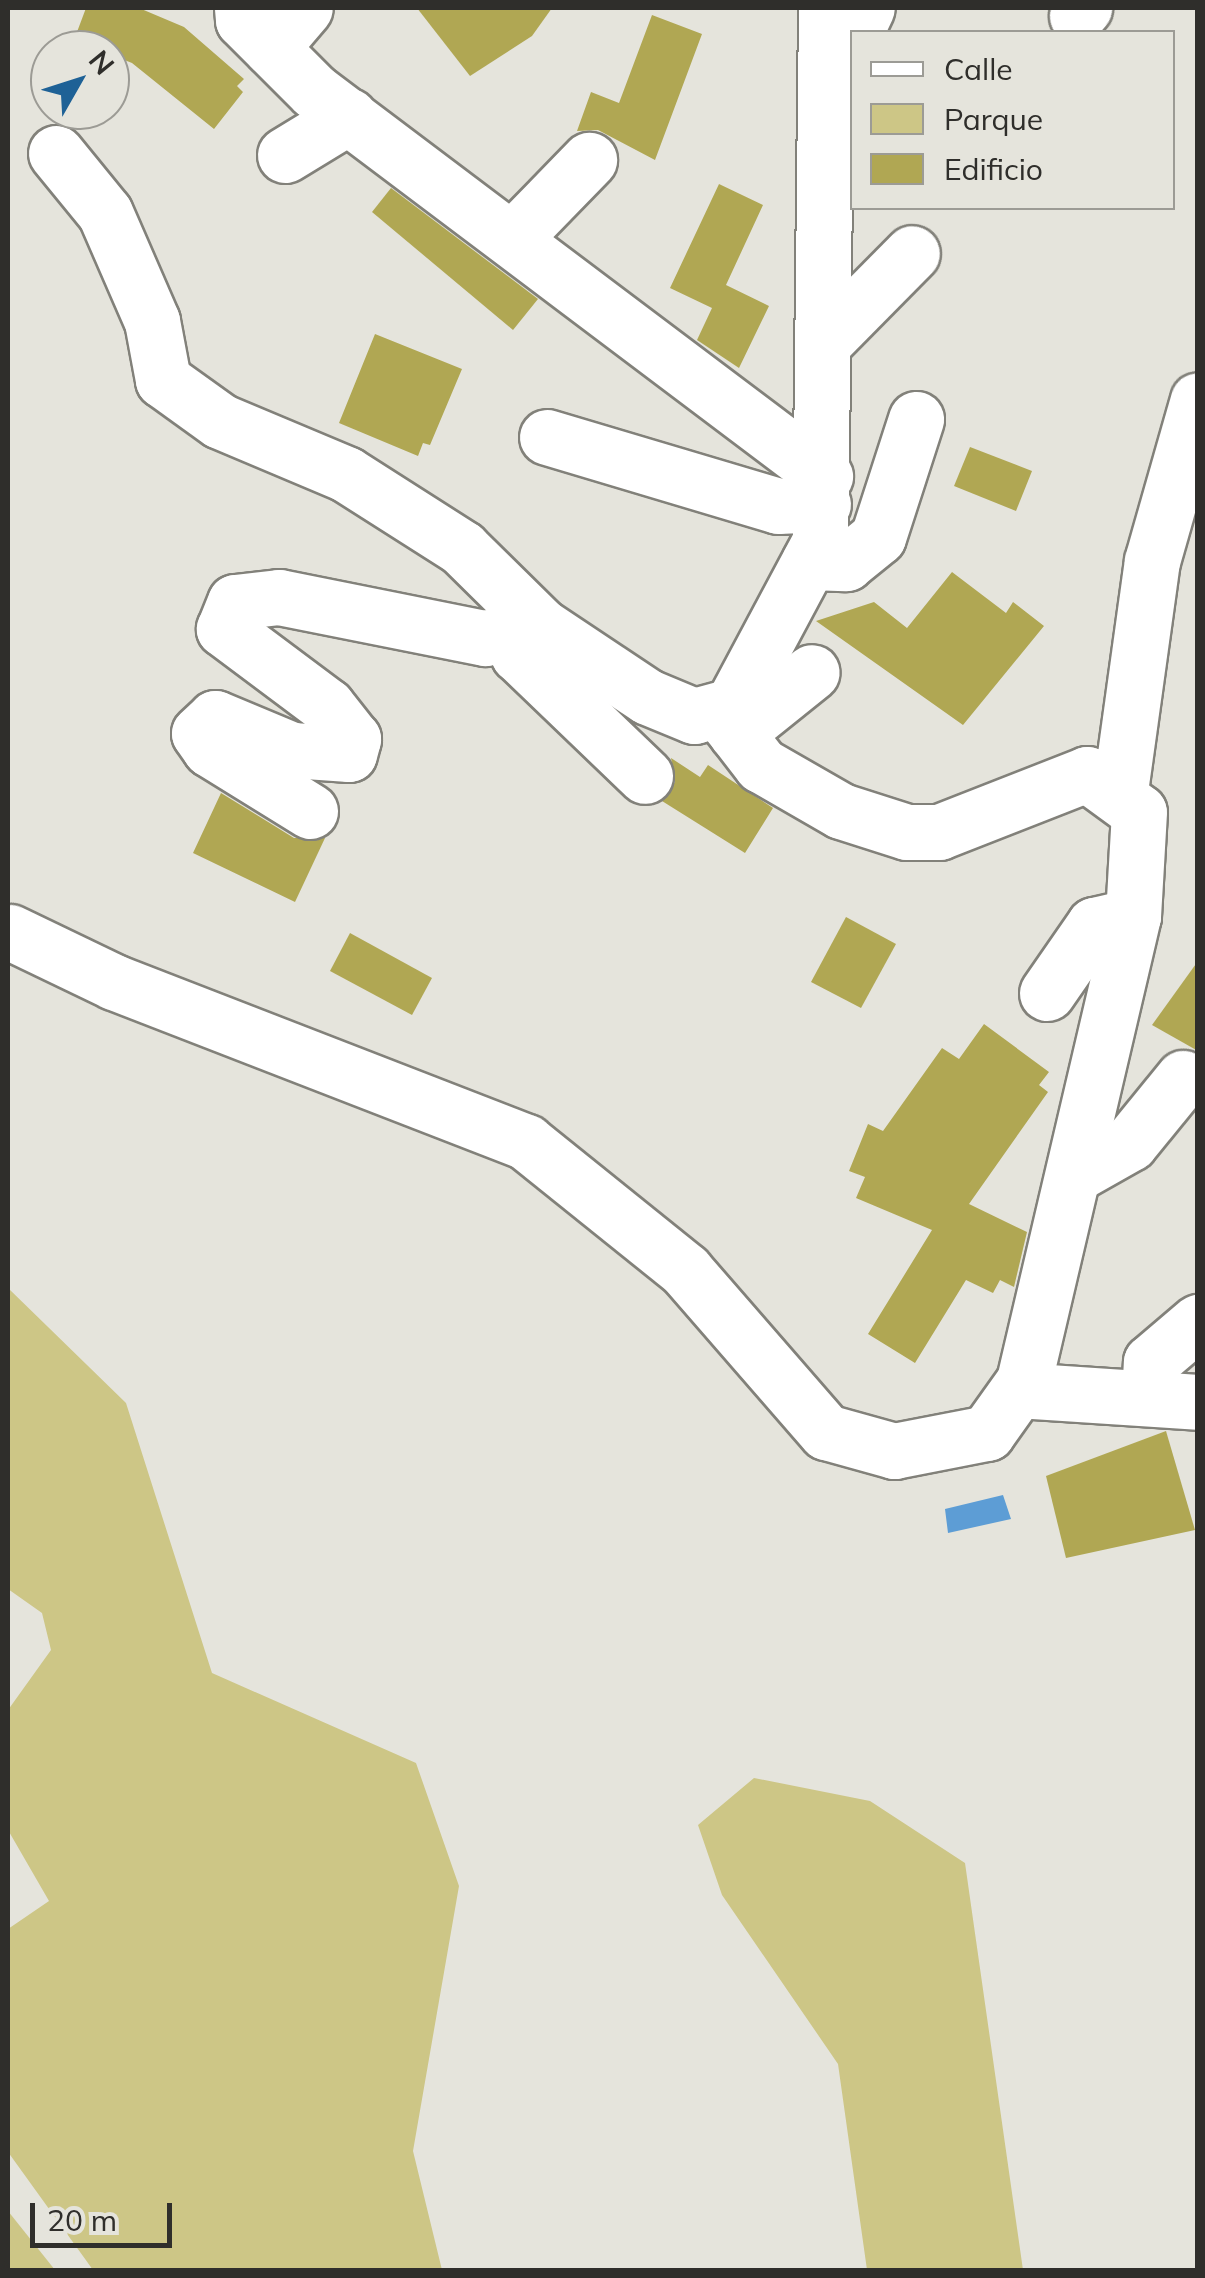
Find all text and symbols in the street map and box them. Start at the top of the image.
north arrow [30,30,130,130]
legend [850,30,1175,210]
text: N [82,43,122,81]
text: Calle [944,50,1013,88]
text: Parque [944,100,1043,138]
text: Edificio [944,150,1043,188]
scale bar [35,2183,178,2245]
text: 20 m [47,2201,117,2239]

